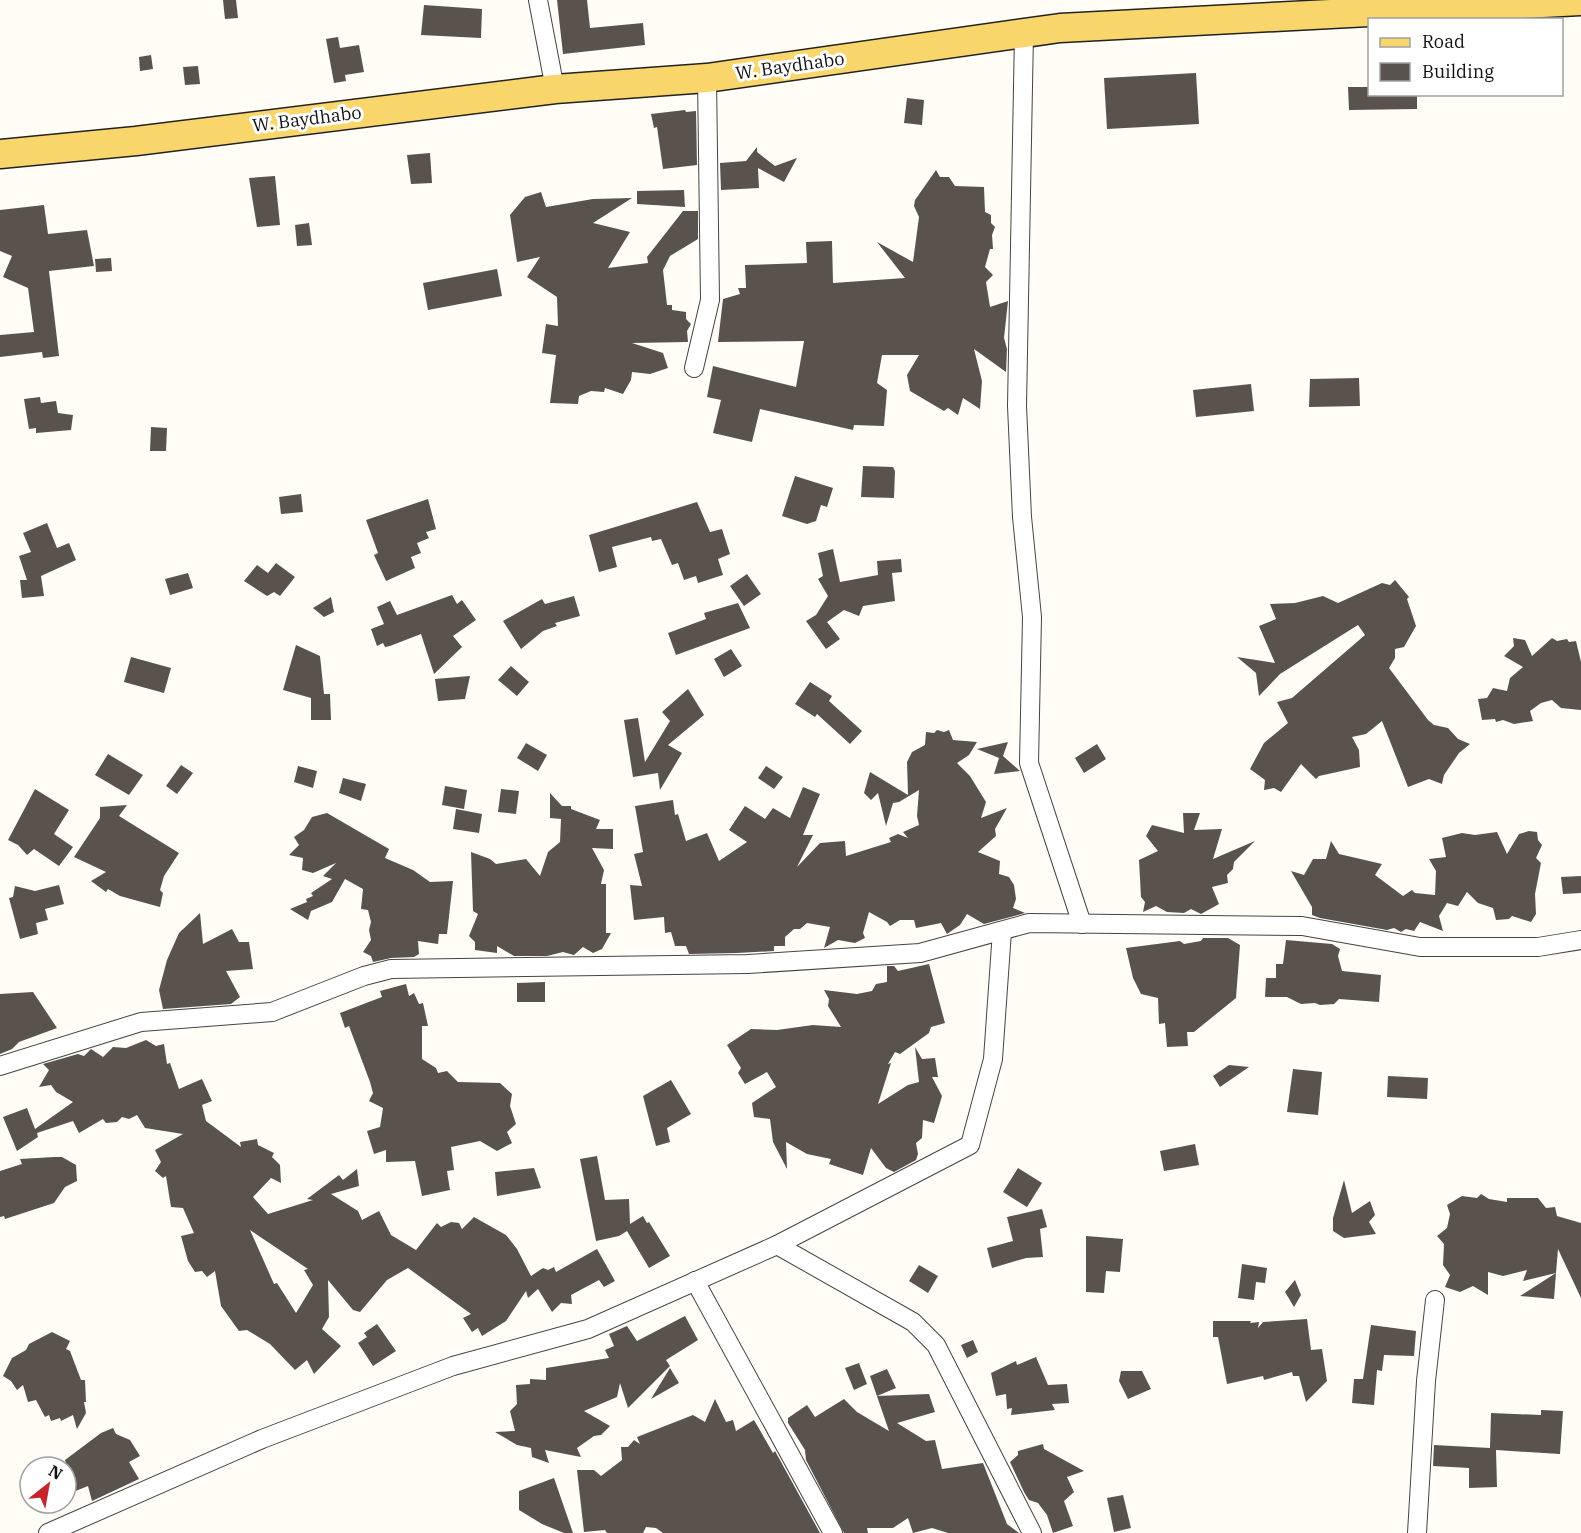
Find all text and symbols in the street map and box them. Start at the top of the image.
legend [1368,18,1563,96]
text: Road [1422,30,1465,53]
street label: W. Baydhabo [734,46,846,85]
text: Building [1422,60,1494,83]
street label: W. Baydhabo [251,100,363,137]
north arrow [18,1455,78,1515]
text: N [45,1460,66,1484]

